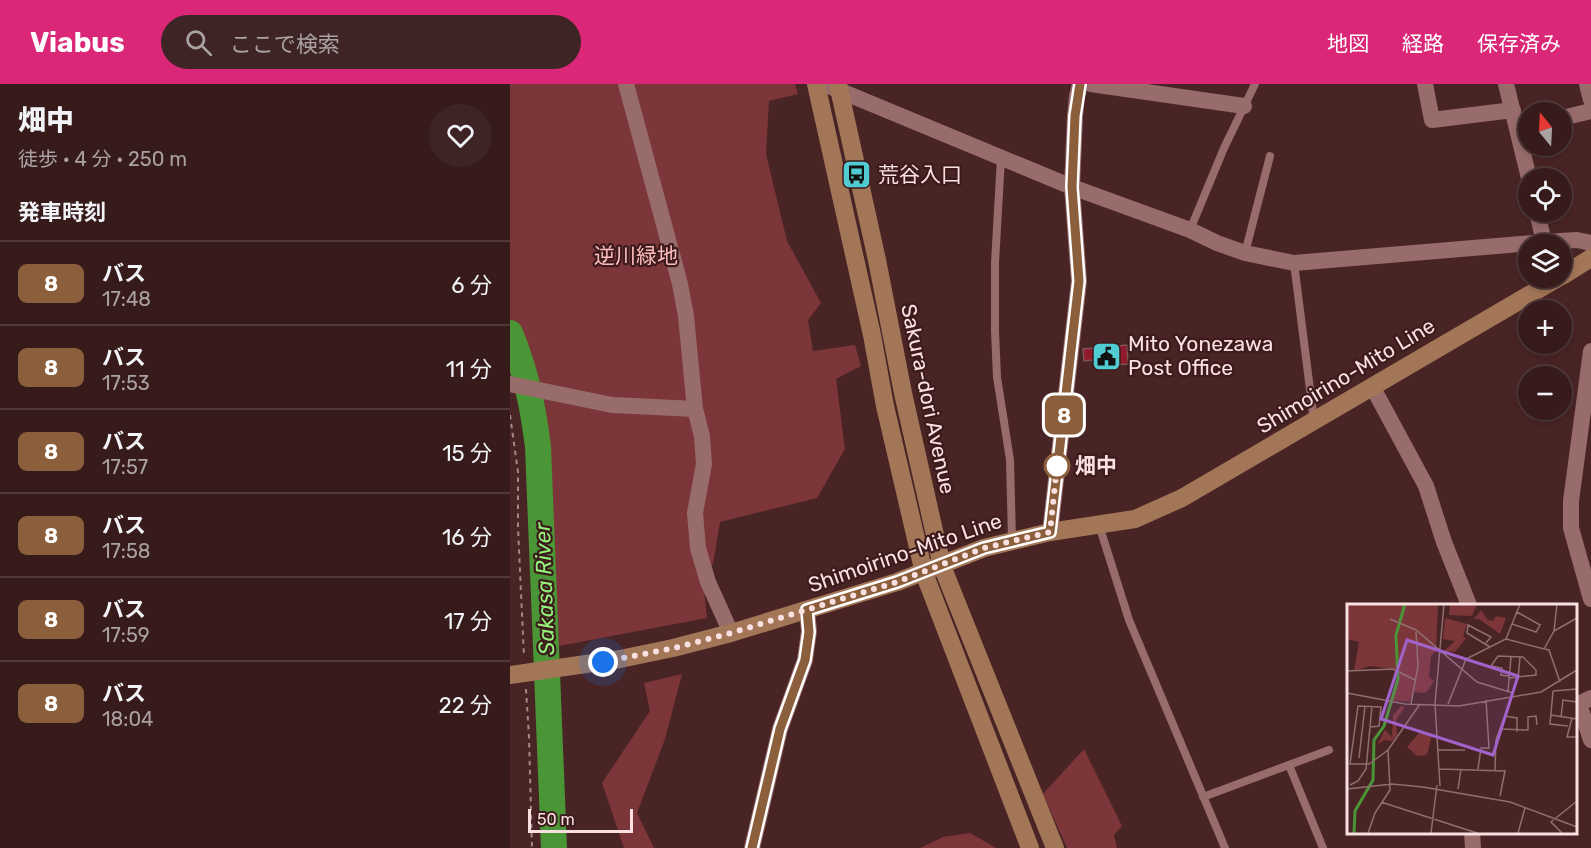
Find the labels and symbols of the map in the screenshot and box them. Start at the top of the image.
north arrow [1518,102,1572,156]
bus stop icon: 荒谷入口 [841,159,873,191]
place label: 荒谷入口 [878,162,962,187]
park label: 逆川緑地 [594,243,678,268]
street label: Sakura-dori Avenue [896,302,961,496]
street label: Shimoirino-Mito Line [1252,313,1439,439]
place label: Mito Yonezawa Post Office [1128,331,1273,380]
public building icon: Mito Yonezawa Post Office [1091,340,1123,372]
line badge: 8 [1044,396,1084,434]
marker: 畑中 [1044,453,1070,479]
place label: 畑中 [1075,453,1117,478]
street label: Shimoirino-Mito Line [805,508,1005,597]
water label: Sakasa River [529,521,560,656]
inset map [1347,604,1576,833]
your location [588,647,618,677]
scale bar [528,806,633,834]

